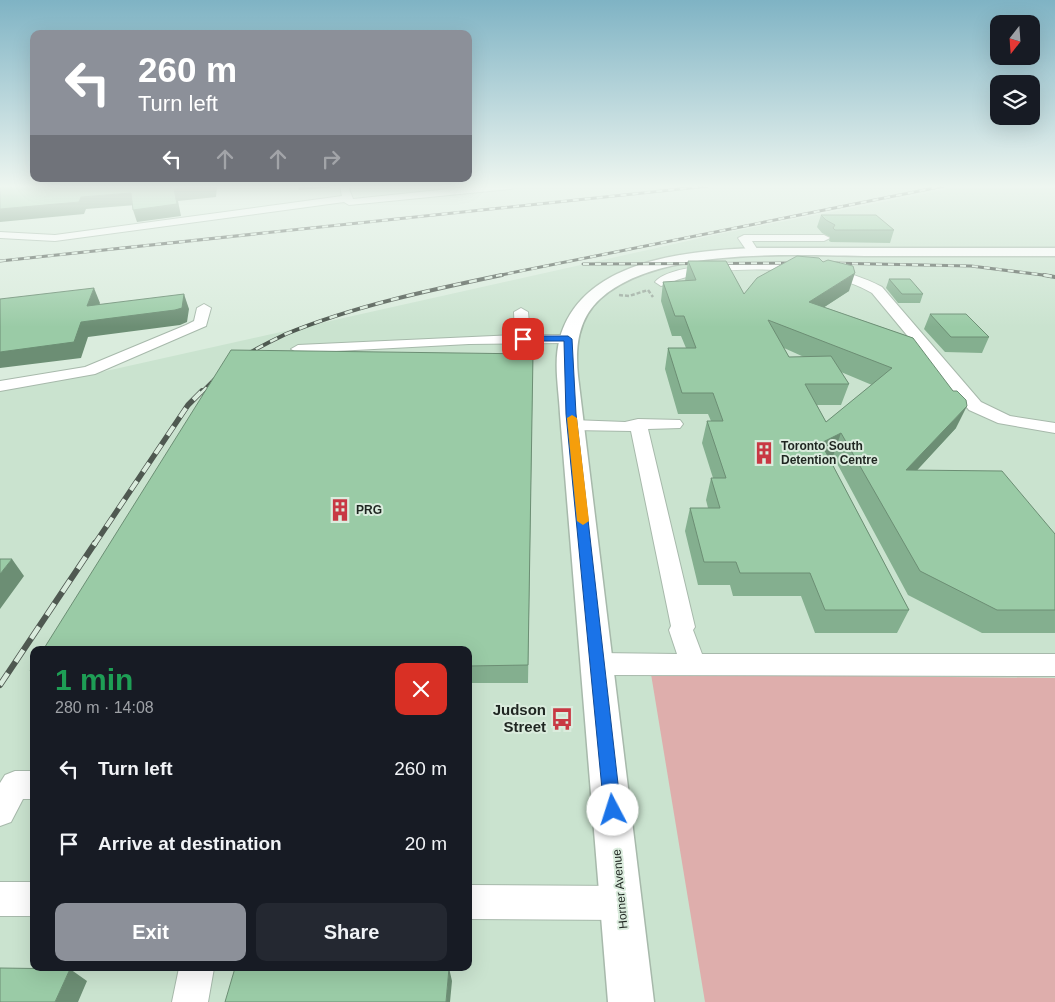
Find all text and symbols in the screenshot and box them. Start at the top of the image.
north arrow [990,15,1040,65]
map controls [990,15,1040,125]
icon: left [55,50,120,115]
text: 260 m [138,50,237,89]
button: layers [990,75,1040,125]
text: Turn left [138,91,218,116]
icon: left [158,145,186,173]
icon: ahead [211,145,239,173]
icon: ahead [264,145,292,173]
icon: right [317,145,345,173]
pin [502,318,544,360]
icon: arrive [509,325,537,353]
place label: Toronto South Detention Centre [781,439,878,467]
building icon: Toronto South Detention Centre [751,440,777,466]
building icon: PRG [327,497,353,523]
place label: PRG [356,503,382,517]
text: 1 min [55,663,133,696]
button: close [395,663,447,715]
text: 280 m · 14:08 [55,699,154,716]
place label: Judson Street [493,701,546,735]
bus stop icon: Judson Street [549,706,575,732]
icon: left [55,755,83,783]
text: Turn left [98,758,173,779]
text: 260 m [394,758,447,779]
position arrow [586,783,638,835]
icon: arrive [55,830,83,858]
text: Arrive at destination [98,833,282,854]
text: 20 m [405,833,447,854]
street label: Horner Avenue [610,848,630,929]
button: Exit [55,903,246,961]
button: Share [256,903,447,961]

